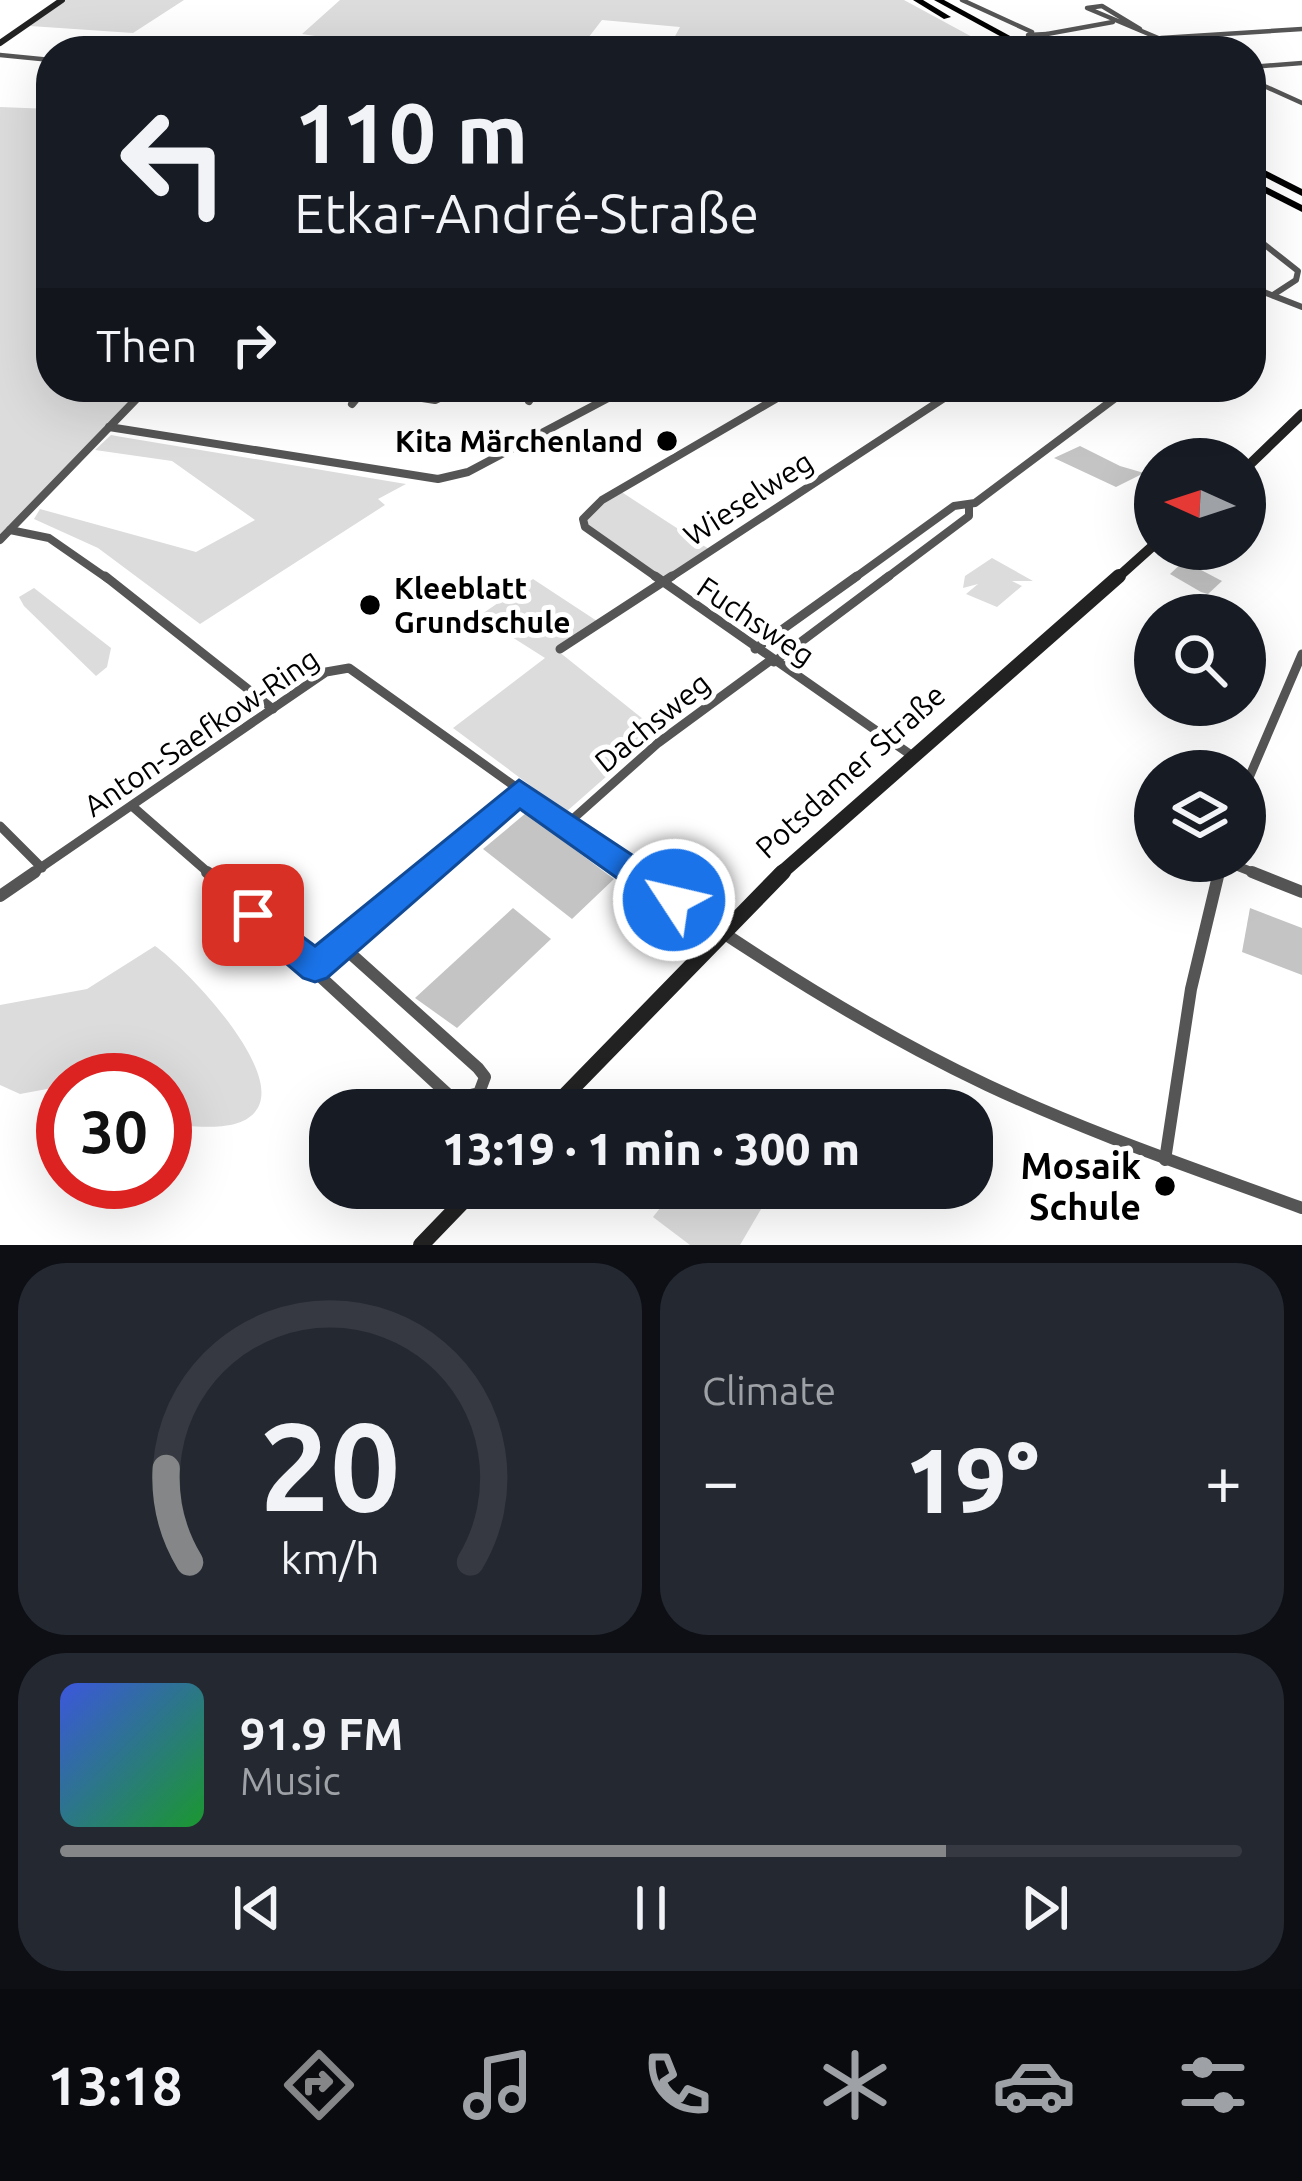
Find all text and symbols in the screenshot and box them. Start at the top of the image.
icon: left [96,84,252,240]
text: 110 m [294,85,528,179]
text: Etkar-André-Straße [294,183,759,243]
icon: right [221,312,287,378]
text: Then [96,320,197,371]
place label: Kita Märchenland [395,424,643,458]
marker: Kita Märchenland [654,428,680,454]
north arrow [1134,438,1266,570]
map controls [1134,438,1266,882]
street label: Wieselweg [677,444,819,552]
street label: Fuchsweg [691,570,821,672]
place label: Kleeblatt Grundschule [394,571,571,639]
marker: Kleeblatt Grundschule [357,592,383,618]
button: search [1134,594,1266,726]
street label: Anton-Saefkow-Ring [77,641,325,823]
street label: Dachsweg [588,665,716,779]
street label: Potsdamer Straße [748,677,952,865]
button: layers [1134,750,1266,882]
position arrow [611,837,737,963]
pin [202,864,304,966]
icon: arrive [220,882,286,948]
speed limit sign: 30 [36,1053,192,1209]
text: 13:19 · 1 min · 300 m [442,1123,860,1174]
place label: Mosaik Schule [1021,1145,1141,1227]
marker: Mosaik Schule [1152,1173,1178,1199]
text: Climate [702,1369,836,1412]
text: 20 [260,1395,400,1535]
text: 19° [905,1429,1039,1530]
text: − [702,1443,739,1517]
text: + [1205,1443,1242,1517]
text: km/h [280,1534,380,1582]
text: 91.9 FM [240,1708,403,1759]
text: Music [240,1759,341,1802]
icon: previous [224,1875,290,1941]
icon: pause [618,1875,684,1941]
icon: next [1012,1875,1078,1941]
icon: directions [277,2043,361,2127]
icon: music [456,2043,540,2127]
icon: phone [635,2043,719,2127]
icon: climate [813,2043,897,2127]
icon: car [992,2043,1076,2127]
icon: filters [1171,2043,1255,2127]
text: 13:18 [47,2055,182,2115]

